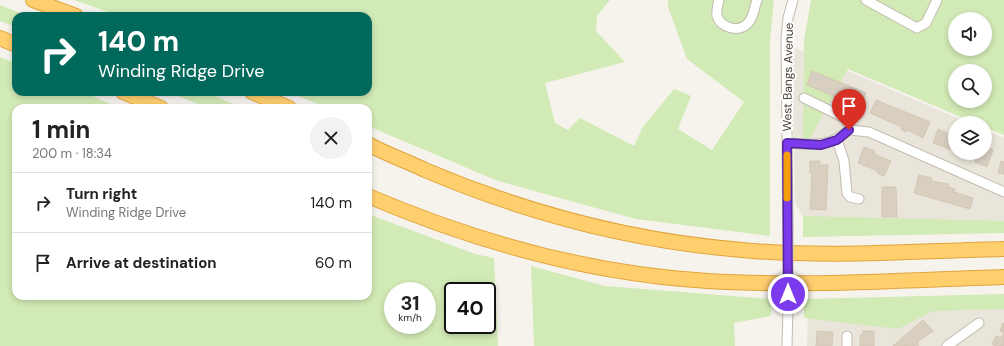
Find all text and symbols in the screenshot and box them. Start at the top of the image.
map controls [948,12,992,160]
button: sound [948,12,992,56]
street label: West Bangs Avenue [779,22,797,132]
text: 140 m [98,23,179,60]
icon: right [32,28,84,80]
text: Winding Ridge Drive [98,59,264,83]
button: search [948,64,992,108]
pin [832,89,866,130]
icon: arrive [838,95,860,117]
text: 1 min [32,114,90,145]
button: layers [948,116,992,160]
button: close [310,117,352,159]
text: 200 m · 18:34 [32,145,112,162]
text: Turn right [66,184,137,204]
icon: right [32,192,54,214]
text: 140 m [311,193,352,213]
text: Winding Ridge Drive [66,204,186,221]
icon: arrive [32,252,54,274]
text: Arrive at destination [66,253,217,273]
text: 60 m [315,253,352,273]
position arrow [767,273,809,315]
speed limit sign: 40 [444,282,496,334]
text: 31 [400,290,420,316]
text: km/h [398,311,422,324]

